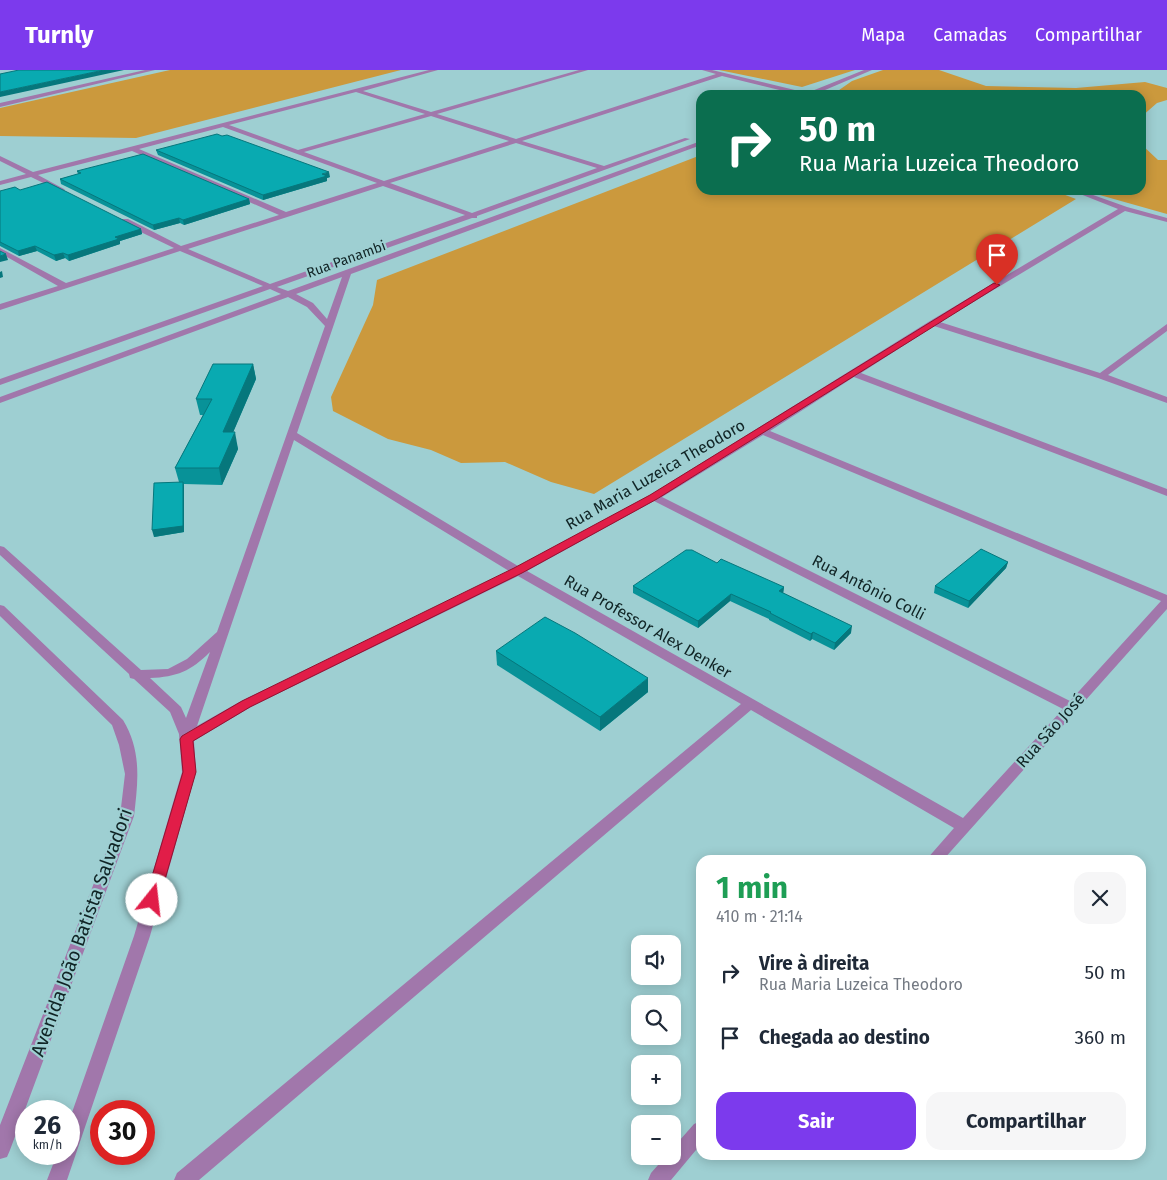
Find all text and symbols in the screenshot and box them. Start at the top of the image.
text: Turnly [25,21,94,49]
text: Mapa [861,24,905,46]
text: Camadas [933,24,1007,46]
text: Compartilhar [1035,24,1142,46]
text: 50 m [799,108,876,150]
icon: right [716,110,781,175]
text: Rua Maria Luzeica Theodoro [799,150,1079,177]
pin [976,234,1018,285]
street label: Rua Panambi [304,237,388,282]
icon: arrive [983,241,1011,269]
street label: Rua Maria Luzeica Theodoro [562,415,748,534]
street label: Rua Antônio Colli [809,551,929,624]
street label: Rua Professor Alex Denker [561,571,736,683]
street label: Rua São José [1012,689,1089,771]
street label: Avenida João Batista Salvadori [26,805,137,1059]
text: 1 min [716,870,788,906]
button: close [1074,872,1126,924]
position arrow [125,873,177,925]
text: 410 m · 21:14 [716,907,803,926]
map controls [631,935,681,1165]
button: sound [631,935,681,985]
text: Vire à direita [759,952,869,975]
icon: right [716,959,744,987]
text: 50 m [1085,961,1126,984]
text: Rua Maria Luzeica Theodoro [759,975,963,994]
button: search [631,995,681,1045]
icon: arrive [716,1024,744,1052]
text: Chegada ao destino [759,1026,930,1049]
text: 360 m [1074,1026,1126,1049]
button: + [631,1055,681,1105]
button: Sair [716,1092,916,1150]
button: Compartilhar [926,1092,1126,1150]
speed limit sign: 30 [90,1100,155,1165]
text: 26 [34,1111,61,1141]
button: − [631,1115,681,1165]
text: km/h [33,1138,62,1152]

